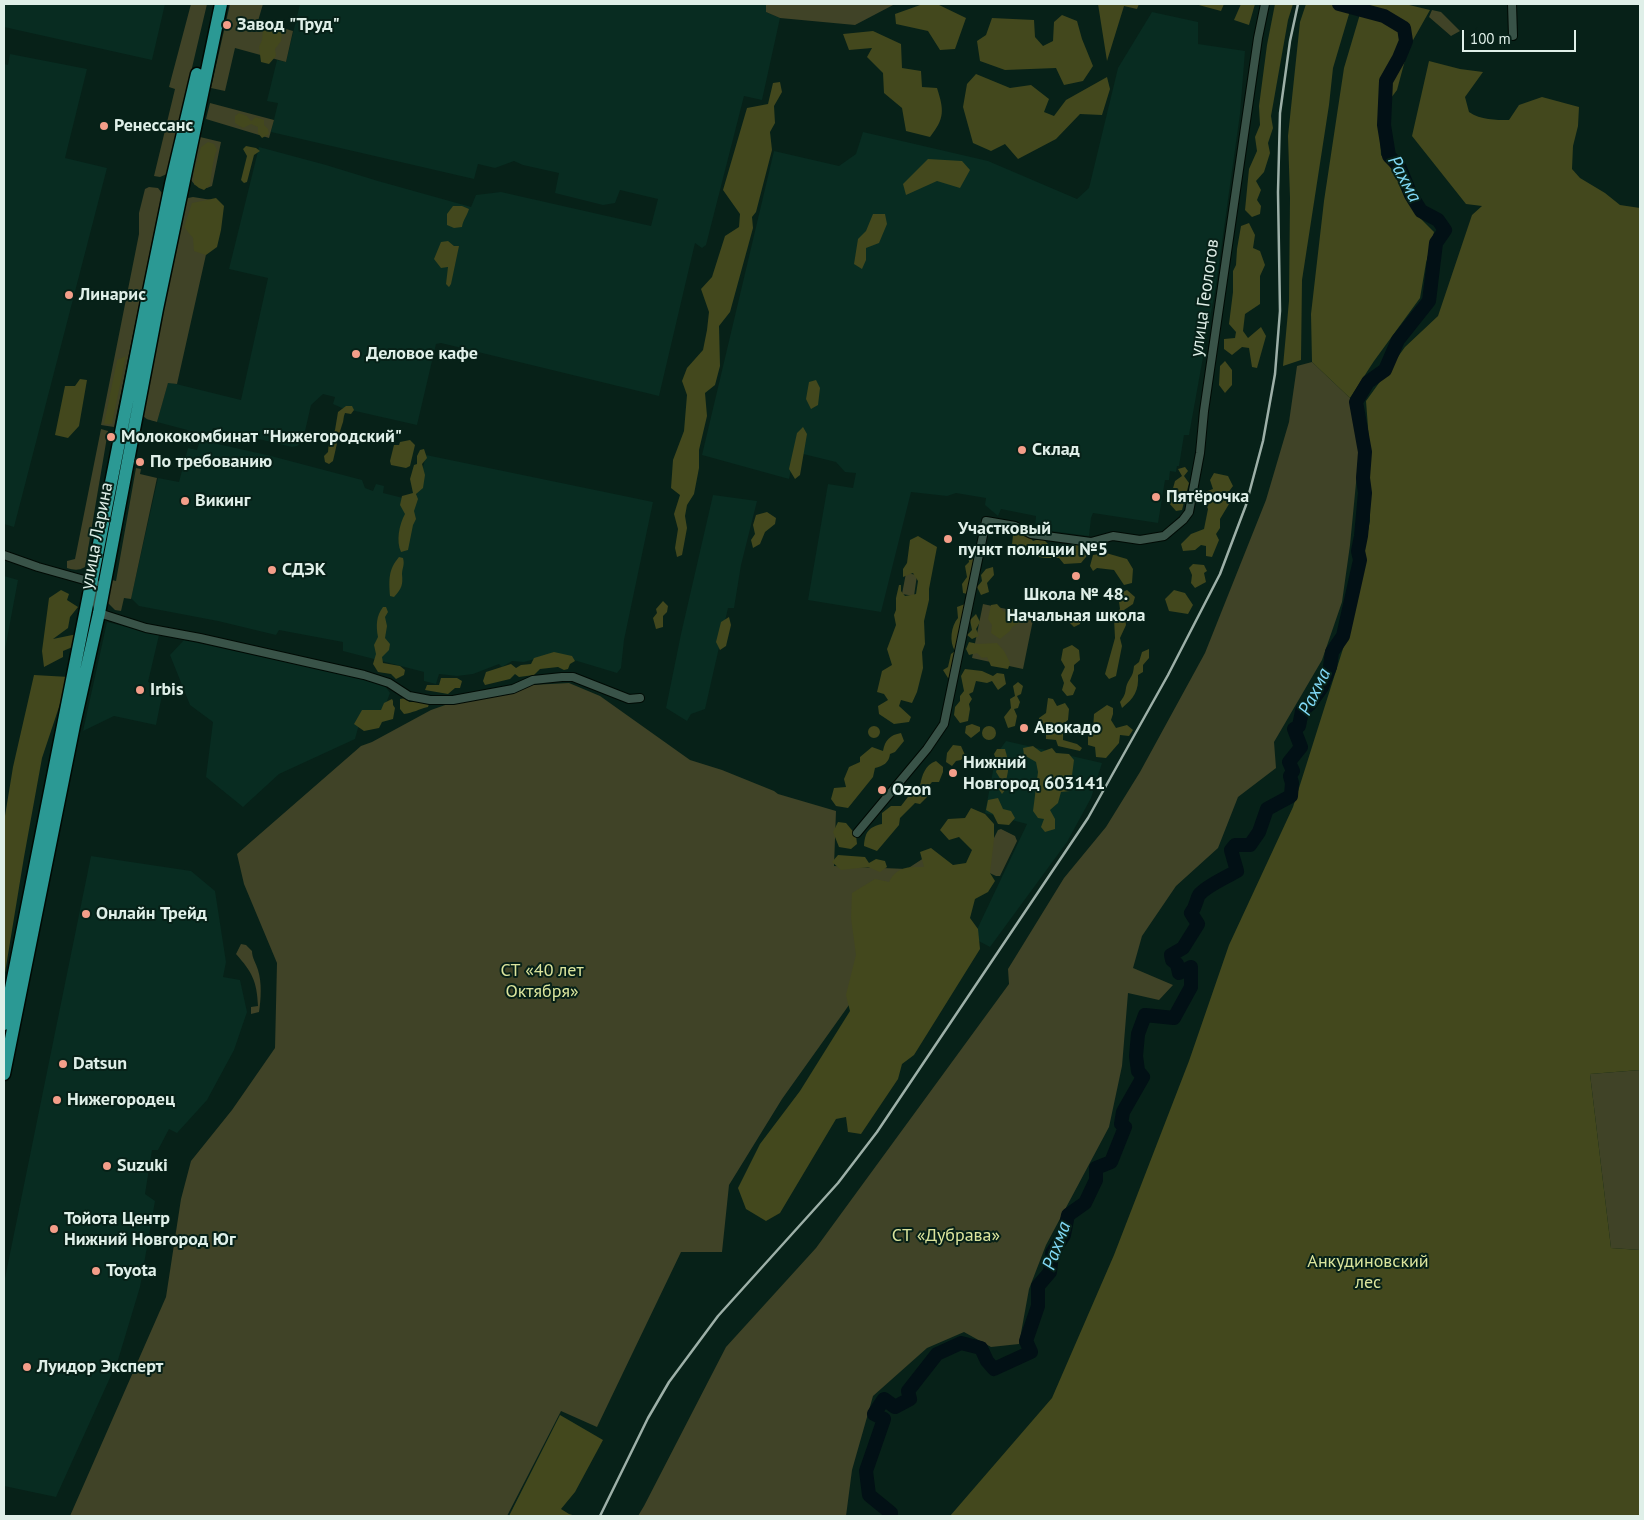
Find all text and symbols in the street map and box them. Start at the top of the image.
place label: Завод "Труд" [237,14,340,36]
marker: Завод "Труд" [221,19,233,31]
scale bar [1464,20,1578,52]
text: 100 m [1470,29,1511,48]
place label: Ренессанс [114,115,193,137]
marker: Ренессанс [98,120,110,132]
water label: Рахма [1382,152,1426,206]
street label: улица Геологов [1186,238,1224,358]
place label: Линарис [79,284,146,306]
marker: Линарис [63,289,75,301]
place label: Деловое кафе [366,343,478,365]
marker: Деловое кафе [350,348,362,360]
place label: Молококомбинат "Нижегородский" [121,426,402,448]
marker: Молококомбинат "Нижегородский" [105,431,117,443]
place label: Склад [1032,439,1080,461]
marker: Склад [1016,444,1028,456]
place label: По требованию [150,451,272,473]
marker: По требованию [134,456,146,468]
street label: улица Ларина [76,480,118,592]
place label: Пятёрочка [1166,486,1249,508]
place label: Викинг [195,490,250,512]
marker: Пятёрочка [1150,491,1162,503]
marker: Викинг [179,495,191,507]
place label: Участковый пункт полиции №5 [958,518,1108,560]
marker: Участковый пункт полиции №5 [942,533,954,545]
place label: СДЭК [282,559,326,581]
marker: СДЭК [266,564,278,576]
marker: Школа № 48. Начальная школа [1070,570,1082,582]
place label: Школа № 48. Начальная школа [1007,584,1145,626]
water label: Рахма [1294,665,1336,719]
place label: Irbis [150,679,184,701]
marker: Irbis [134,684,146,696]
place label: Авокадо [1034,717,1101,739]
marker: Авокадо [1018,722,1030,734]
place label: Нижний Новгород 603141 [963,752,1105,794]
marker: Нижний Новгород 603141 [947,767,959,779]
place label: Ozon [892,779,931,801]
marker: Ozon [876,784,888,796]
place label: Онлайн Трейд [96,903,207,925]
marker: Онлайн Трейд [80,908,92,920]
park label: СТ «40 лет Октября» [500,960,584,1002]
place label: Datsun [73,1053,127,1075]
marker: Datsun [57,1058,69,1070]
place label: Нижегородец [67,1089,175,1111]
marker: Нижегородец [51,1094,63,1106]
place label: Suzuki [117,1155,168,1177]
marker: Suzuki [101,1160,113,1172]
place label: Тойота Центр Нижний Новгород Юг [64,1208,236,1250]
water label: Рахма [1038,1219,1076,1273]
marker: Тойота Центр Нижний Новгород Юг [48,1223,60,1235]
park label: СТ «Дубрава» [892,1225,1000,1247]
park label: Анкудиновский лес [1307,1251,1429,1294]
place label: Toyota [106,1260,157,1282]
marker: Toyota [90,1265,102,1277]
place label: Луидор Эксперт [37,1356,163,1378]
marker: Луидор Эксперт [21,1361,33,1373]

